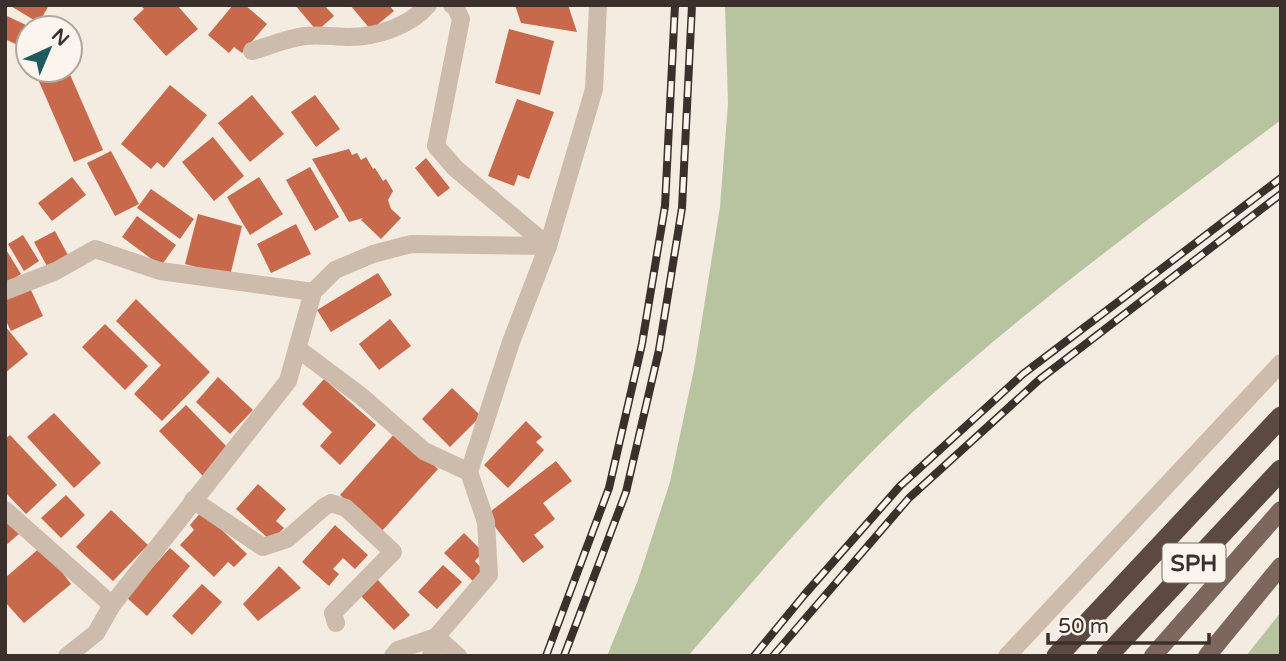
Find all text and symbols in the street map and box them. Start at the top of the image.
north arrow [14,14,84,84]
text: N [47,24,73,51]
road number: SPH [1162,544,1226,582]
scale bar [1048,602,1209,646]
text: 50 m [1058,614,1109,639]

